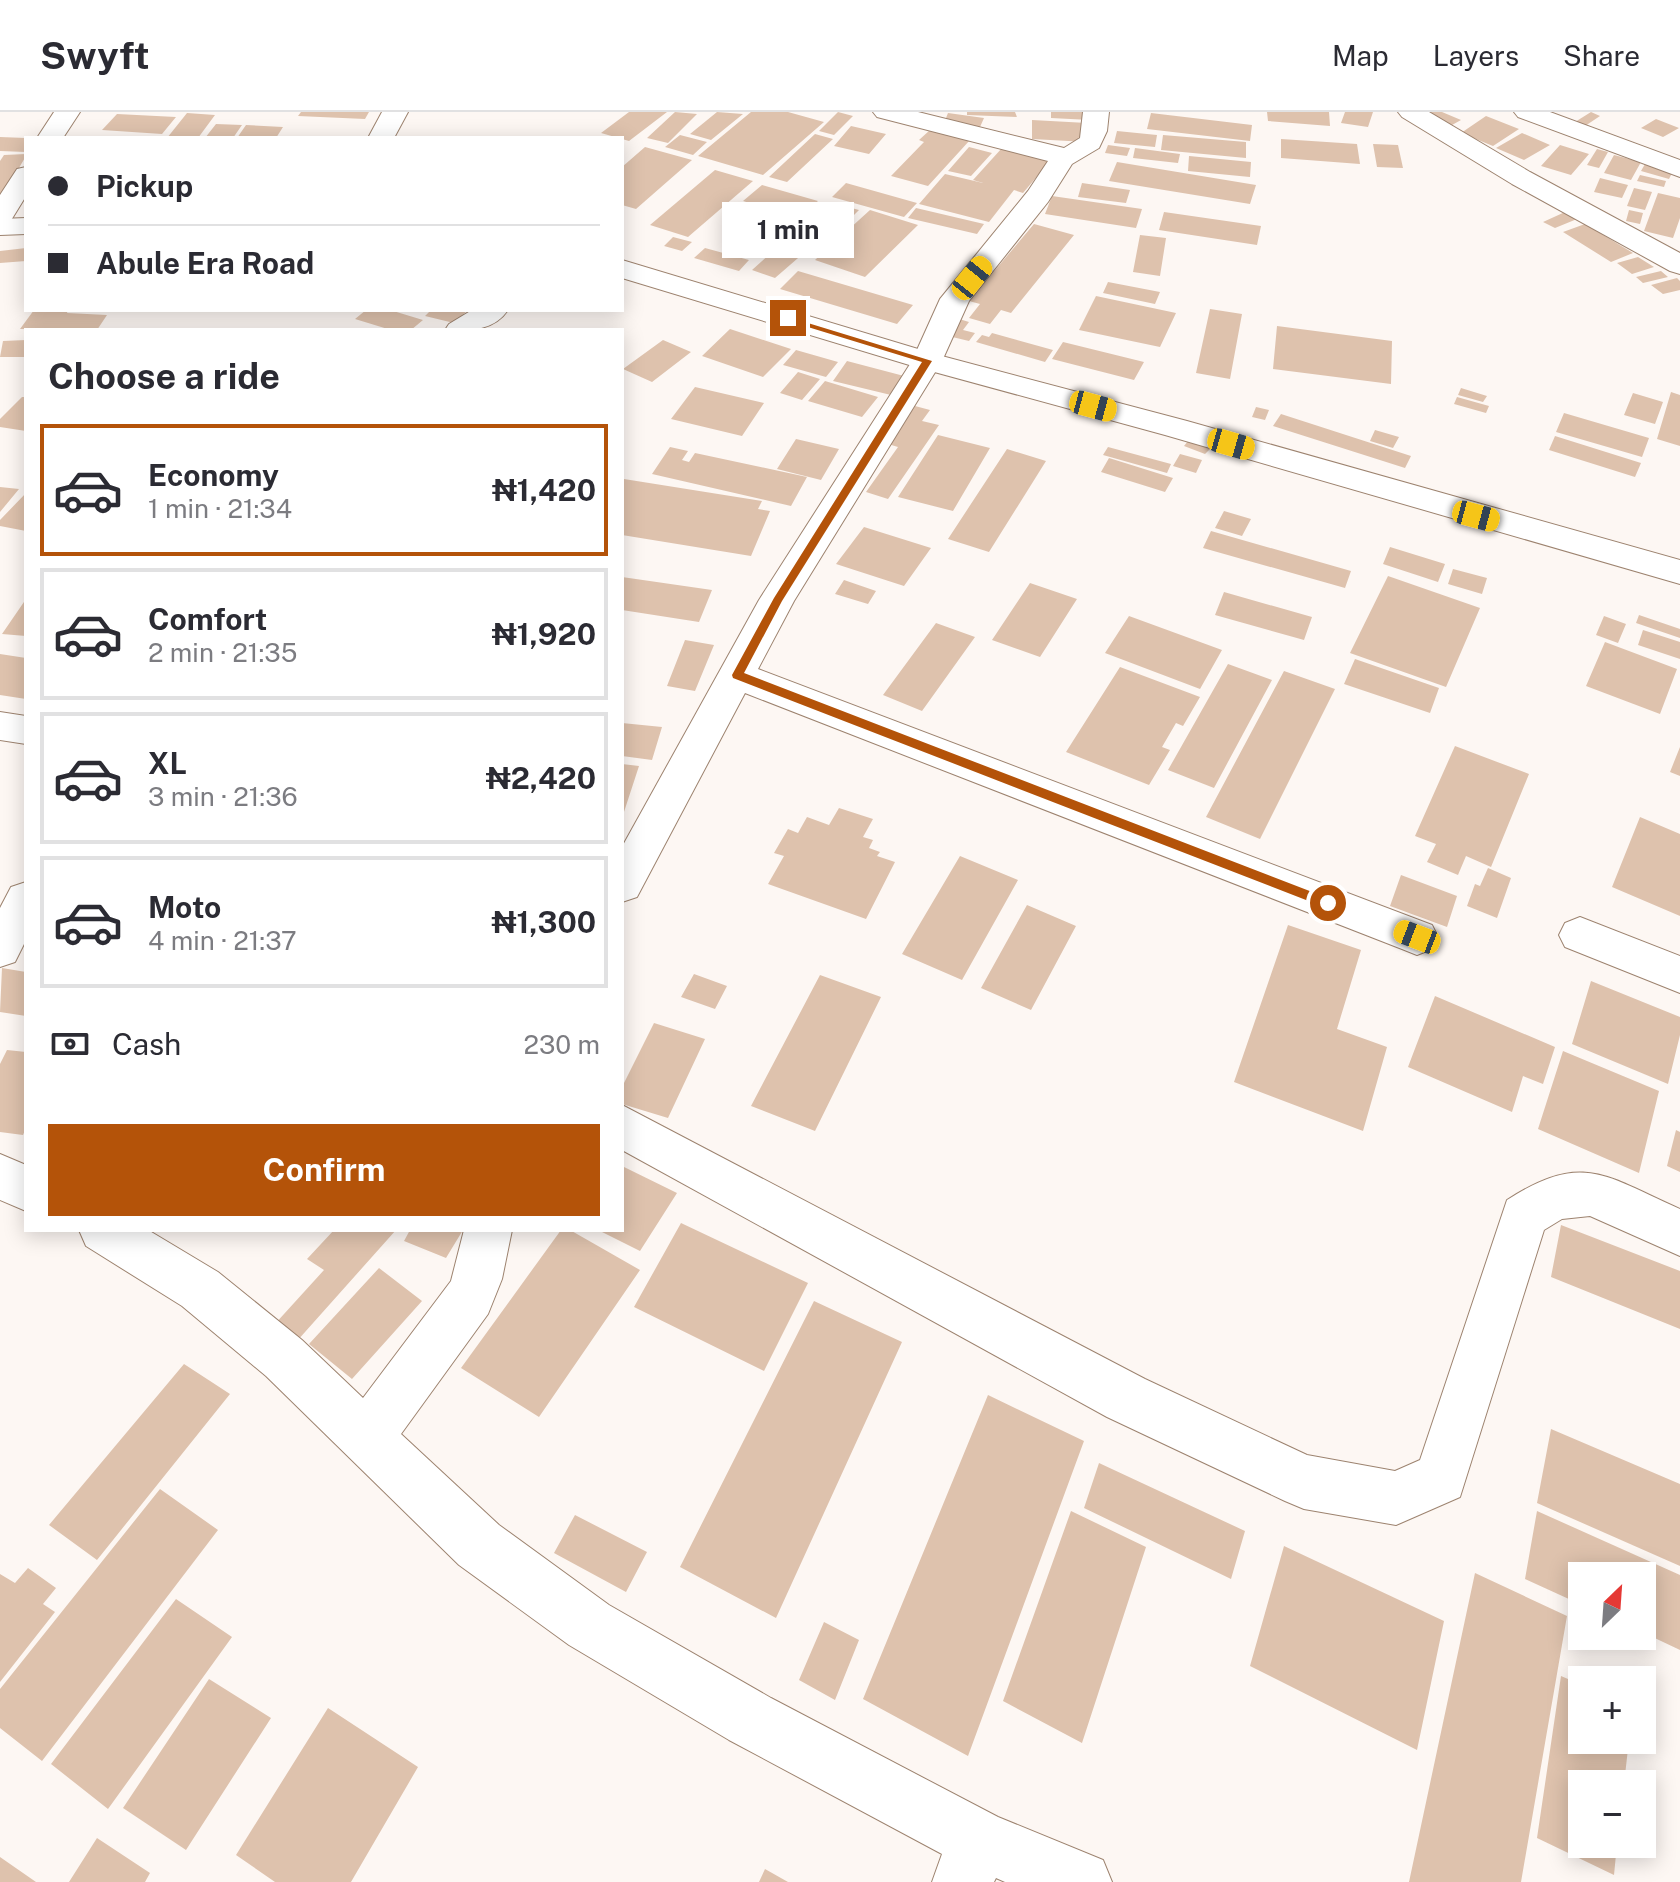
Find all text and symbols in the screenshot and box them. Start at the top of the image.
text: Swyft [40,33,150,78]
text: Map [1332,39,1389,72]
text: Layers [1433,39,1519,72]
text: Share [1563,39,1640,72]
text: Pickup [96,168,193,204]
callout: 1 min [722,202,854,258]
text: 1 min [757,214,819,245]
text: Abule Era Road [96,245,314,281]
car [948,252,996,304]
route end [770,300,806,336]
text: Choose a ride [48,355,280,397]
car [1067,388,1119,424]
car [1205,426,1257,462]
icon: car [52,454,124,526]
text: Economy [148,457,279,493]
text: ₦1,420 [492,472,596,508]
text: 1 min · 21:34 [148,493,292,524]
car [1450,498,1502,534]
icon: car [52,598,124,670]
text: Comfort [148,601,267,637]
text: ₦1,920 [492,616,596,652]
text: 2 min · 21:35 [148,637,297,668]
icon: car [52,742,124,814]
text: XL [148,745,187,781]
text: ₦2,420 [486,760,596,796]
text: 3 min · 21:36 [148,781,298,812]
route start [1310,885,1346,921]
icon: car [52,886,124,958]
text: Moto [148,889,221,925]
text: ₦1,300 [492,904,596,940]
car [1390,917,1444,957]
text: 4 min · 21:37 [148,925,297,956]
icon: cash [48,1022,92,1066]
text: Cash [112,1026,181,1062]
text: 230 m [524,1029,600,1060]
button: Confirm [48,1124,600,1216]
north arrow [1568,1562,1656,1650]
map controls [1568,1562,1656,1858]
button: + [1568,1666,1656,1754]
button: − [1568,1770,1656,1858]

